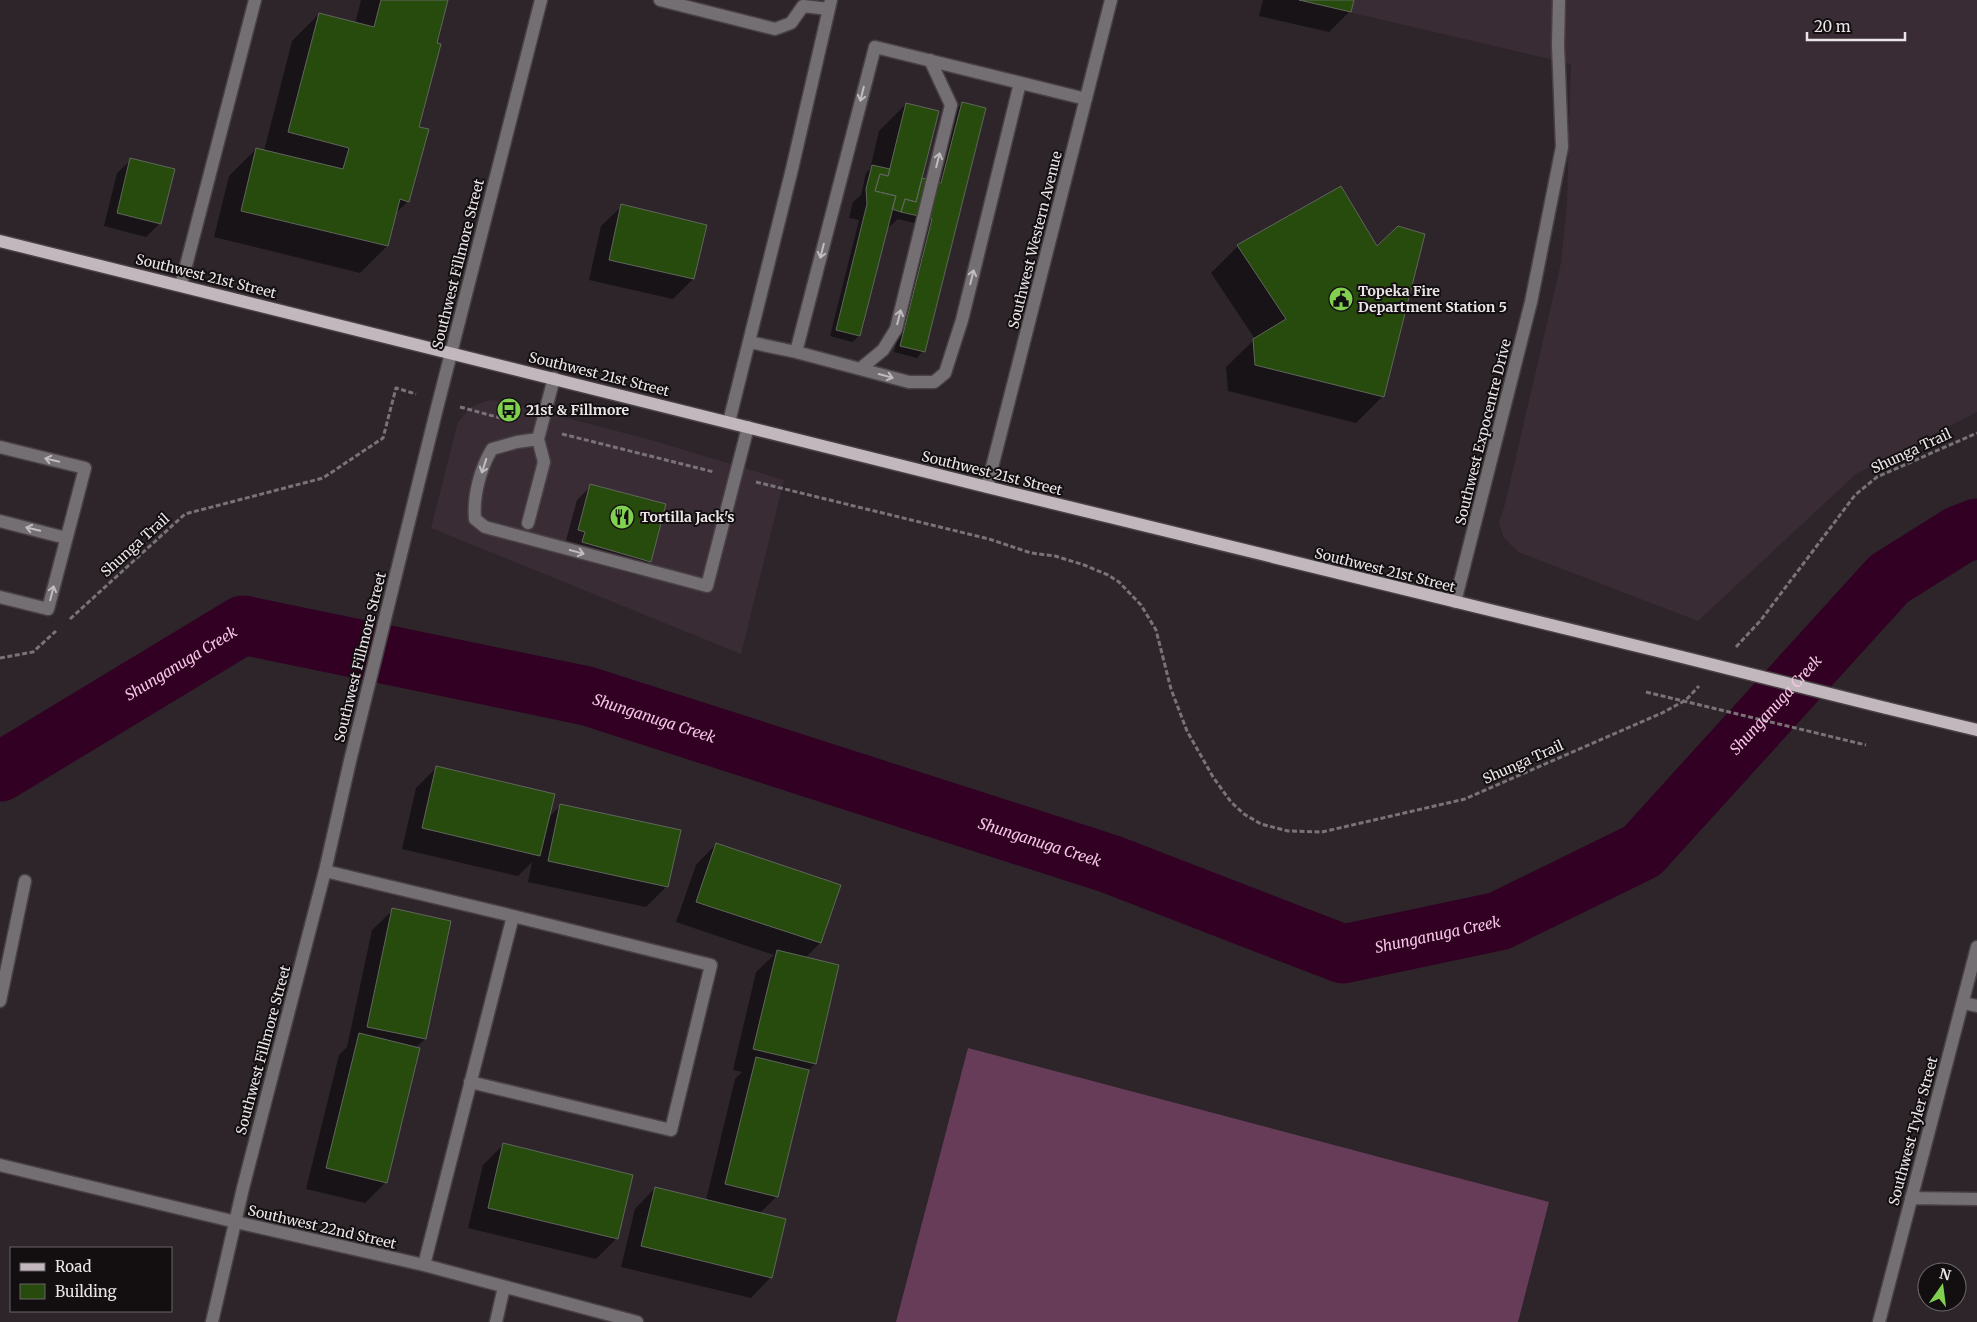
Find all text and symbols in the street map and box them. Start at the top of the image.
scale bar [1807,10,1904,42]
text: 20 m [1814,17,1851,36]
one-way arrow [857,85,867,101]
street label: Southwest Western Avenue [1004,149,1066,331]
one-way arrow [934,152,943,168]
street label: Southwest Fillmore Street [428,177,488,351]
one-way arrow [817,243,826,259]
street label: Southwest 21st Street [134,250,279,302]
one-way arrow [968,270,977,286]
place label: Topeka Fire Department Station 5 [1358,282,1507,316]
public building icon: Topeka Fire Department Station 5 [1328,286,1354,312]
one-way arrow [895,310,904,326]
street label: Southwest Expocentre Drive [1451,337,1515,527]
street label: Southwest 21st Street [527,348,672,400]
one-way arrow [877,371,893,381]
bus stop icon: 21st & Fillmore [496,397,522,423]
place label: 21st & Fillmore [526,401,629,419]
street label: Shunga Trail [1868,424,1955,477]
street label: Southwest 21st Street [920,447,1065,499]
one-way arrow [45,455,61,464]
one-way arrow [479,458,489,474]
restaurant icon: Tortilla Jack's [609,504,635,530]
place label: Tortilla Jack's [640,508,735,526]
street label: Shunga Trail [97,509,174,581]
one-way arrow [26,524,42,533]
street label: Southwest 21st Street [1313,544,1458,596]
one-way arrow [568,547,584,557]
street label: Southwest Fillmore Street [330,570,390,744]
one-way arrow [48,586,57,602]
water label: Shunganuga Creek [121,621,241,704]
water label: Shunganuga Creek [1725,650,1826,758]
water label: Shunganuga Creek [591,689,719,746]
street label: Shunga Trail [1480,736,1567,788]
water label: Shunganuga Creek [976,813,1104,870]
water label: Shunganuga Creek [1373,911,1503,957]
street label: Southwest Fillmore Street [232,963,294,1137]
street label: Southwest Tyler Street [1884,1054,1942,1207]
street label: Southwest 22nd Street [246,1201,399,1253]
legend [10,1247,172,1312]
text: Road [55,1257,91,1276]
north arrow [1917,1262,1967,1312]
text: N [1938,1264,1953,1284]
text: Building [55,1282,117,1301]

